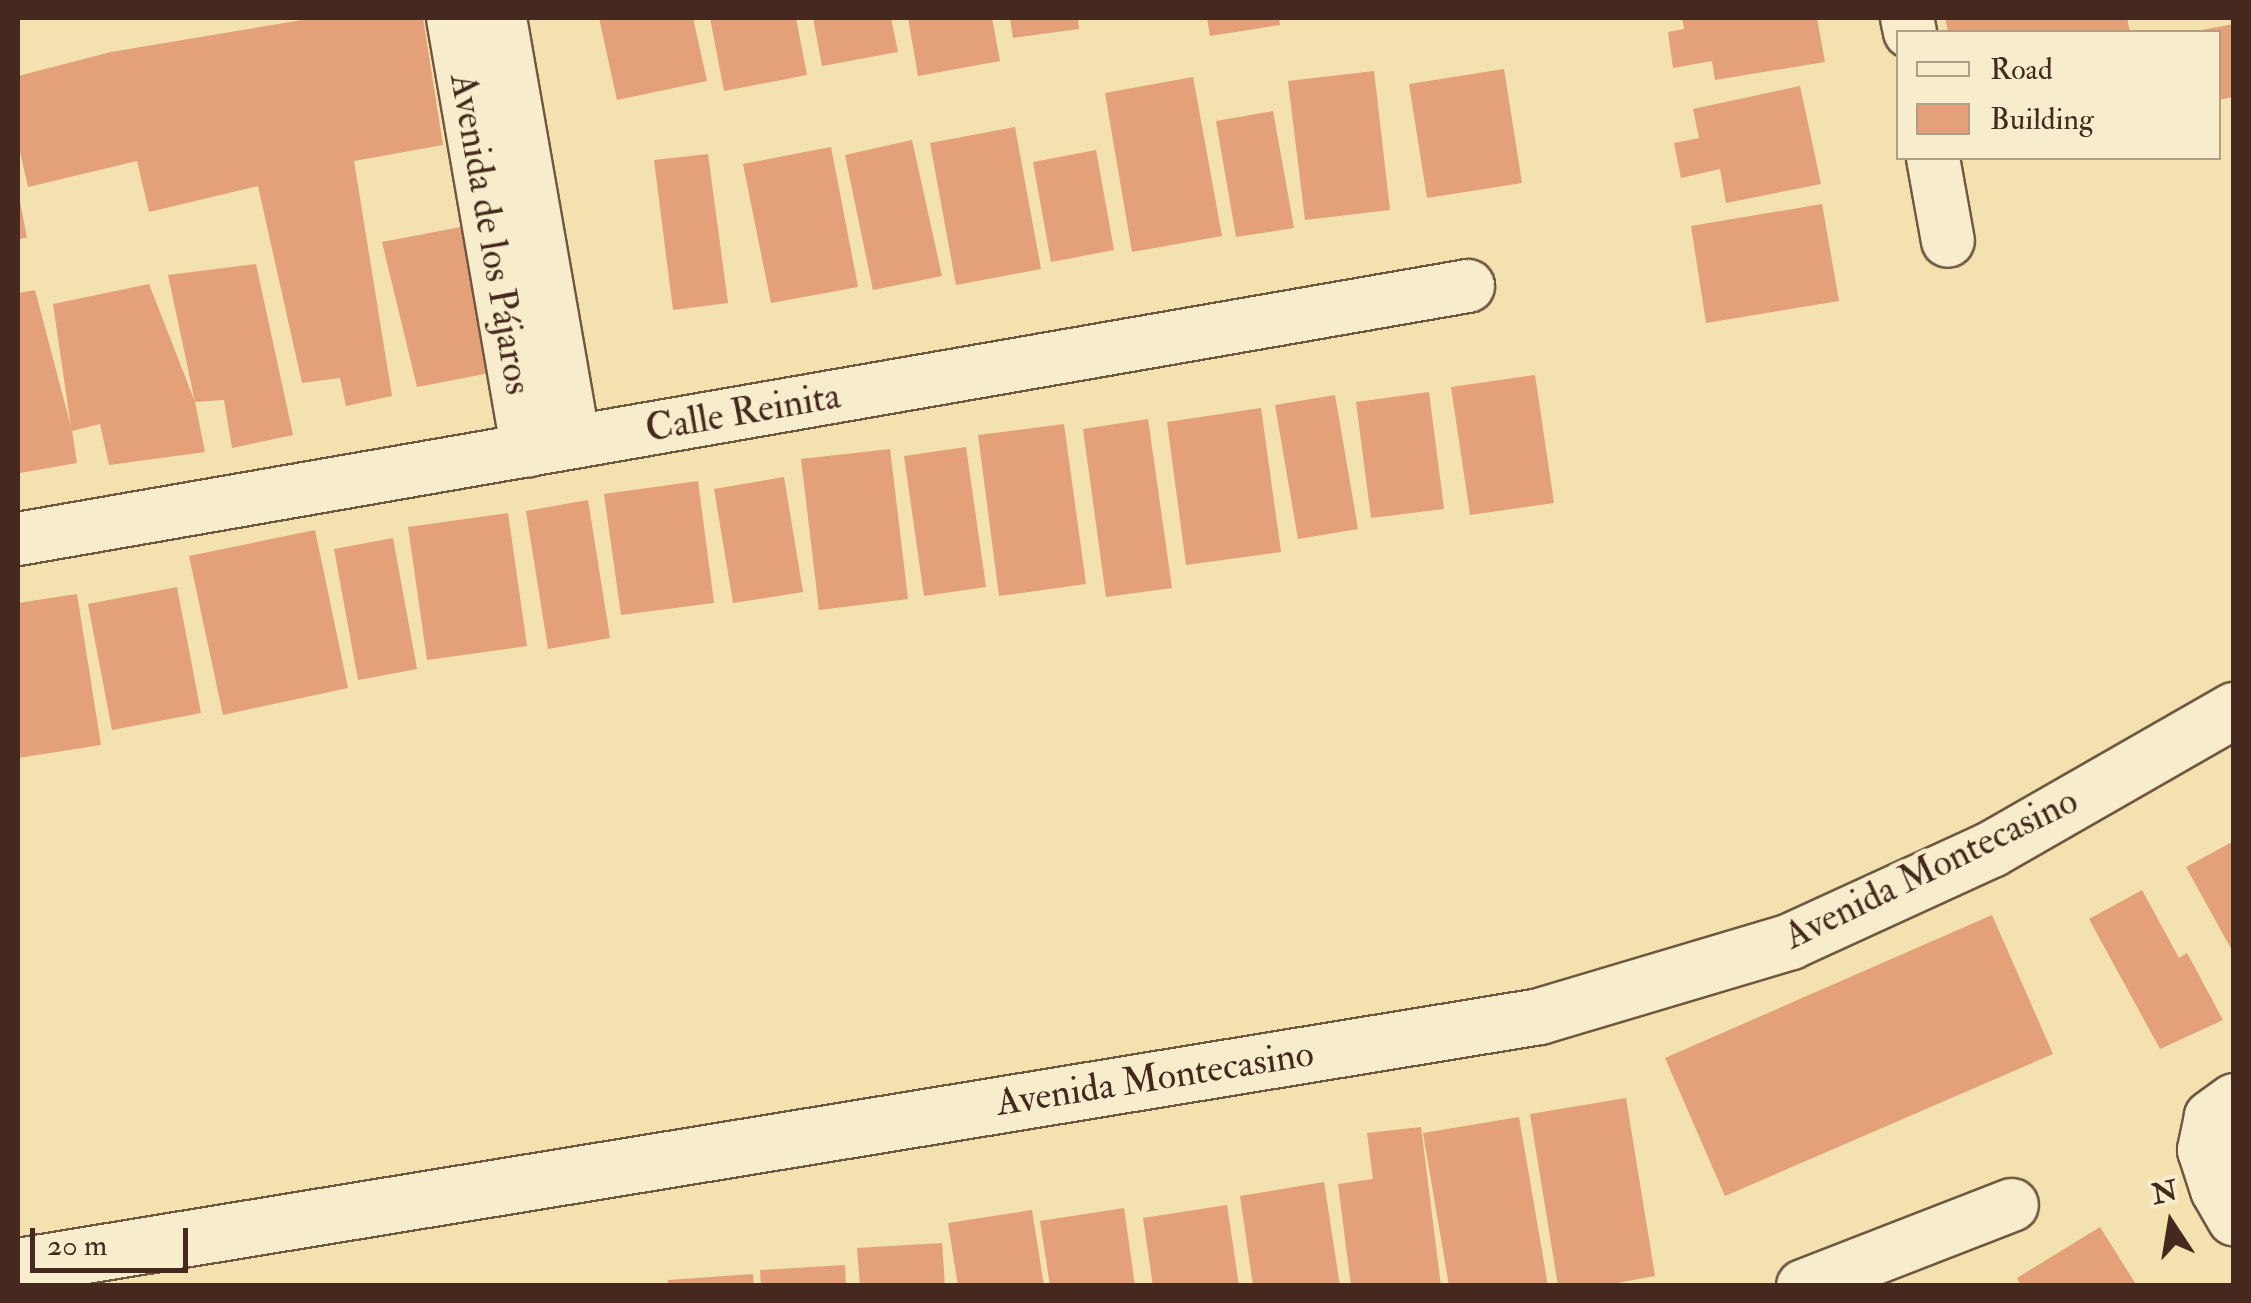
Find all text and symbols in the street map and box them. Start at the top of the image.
legend [1896,30,2221,160]
text: Road [1990,51,2053,88]
street label: Avenida de los Pájaros [439,70,541,398]
text: Building [1990,101,2094,138]
street label: Calle Reinita [642,373,844,453]
street label: Avenida Montecasino [1777,778,2085,960]
street label: Avenida Montecasino [993,1031,1317,1127]
north arrow [2121,1173,2221,1273]
text: N [2149,1173,2181,1213]
scale bar [35,1208,192,1270]
text: 20 m [47,1227,107,1264]

